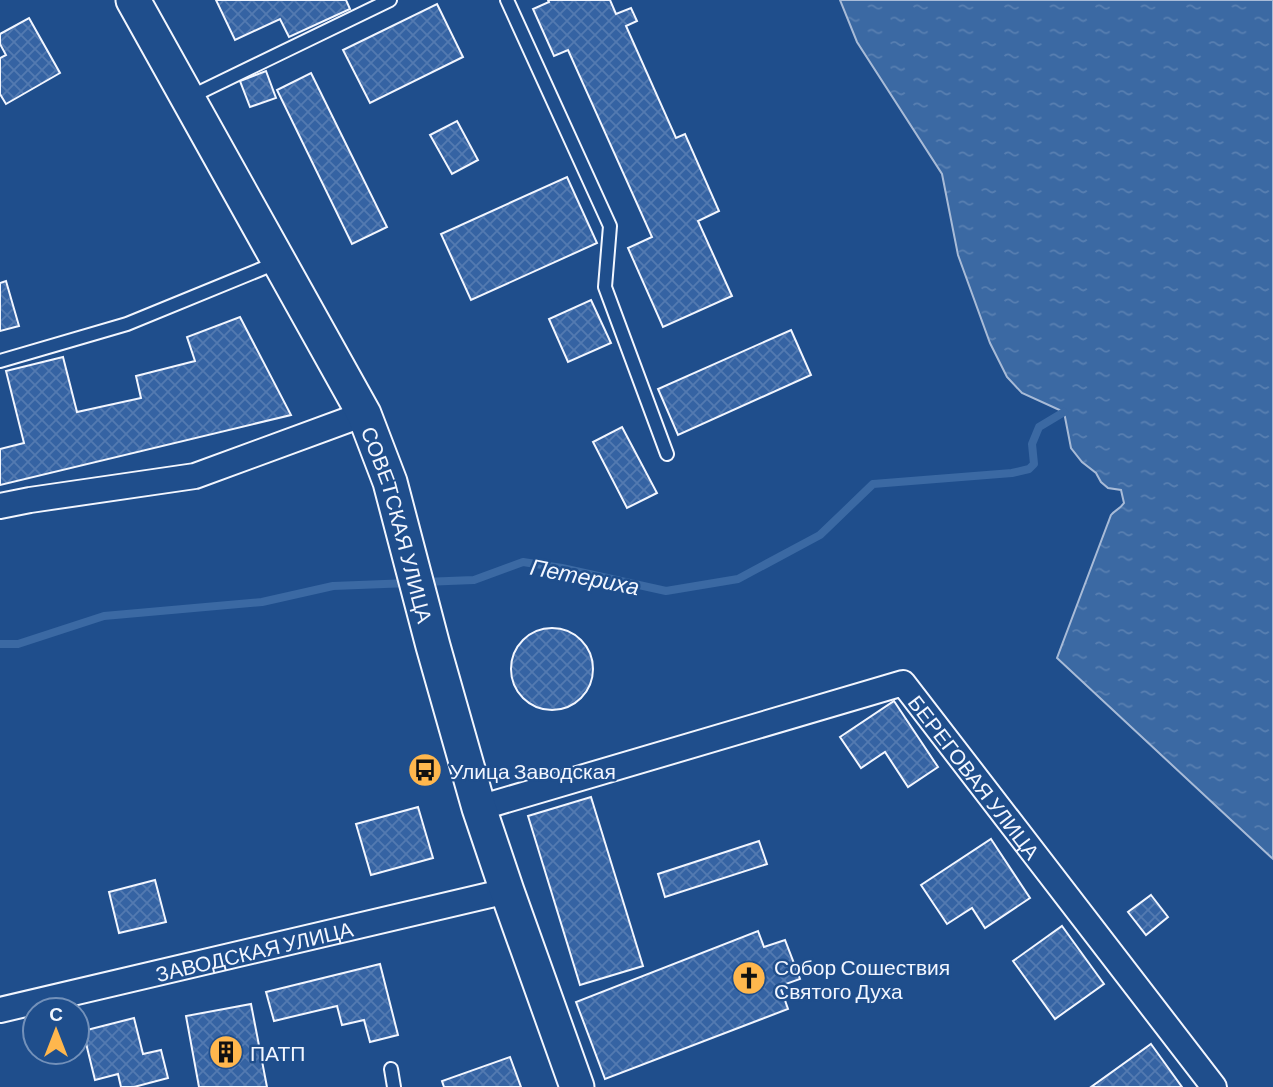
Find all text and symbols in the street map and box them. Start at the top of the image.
street label: СОВЕТСКАЯ УЛИЦА [357,423,439,625]
water label: Петериха [528,552,642,600]
street label: БЕРЕГОВАЯ УЛИЦА [904,690,1046,863]
bus stop icon: Улица Заводская [406,751,444,789]
place label: Улица Заводская [450,758,616,783]
street label: ЗАВОДСКАЯ УЛИЦА [153,915,355,986]
place label: Собор Сошествия Святого Духа [774,954,950,1003]
church icon: Собор Сошествия Святого Духа [730,959,768,997]
north arrow [21,996,91,1066]
text: С [49,1002,63,1025]
building icon: ПАТП [207,1033,245,1071]
place label: ПАТП [250,1040,305,1065]

